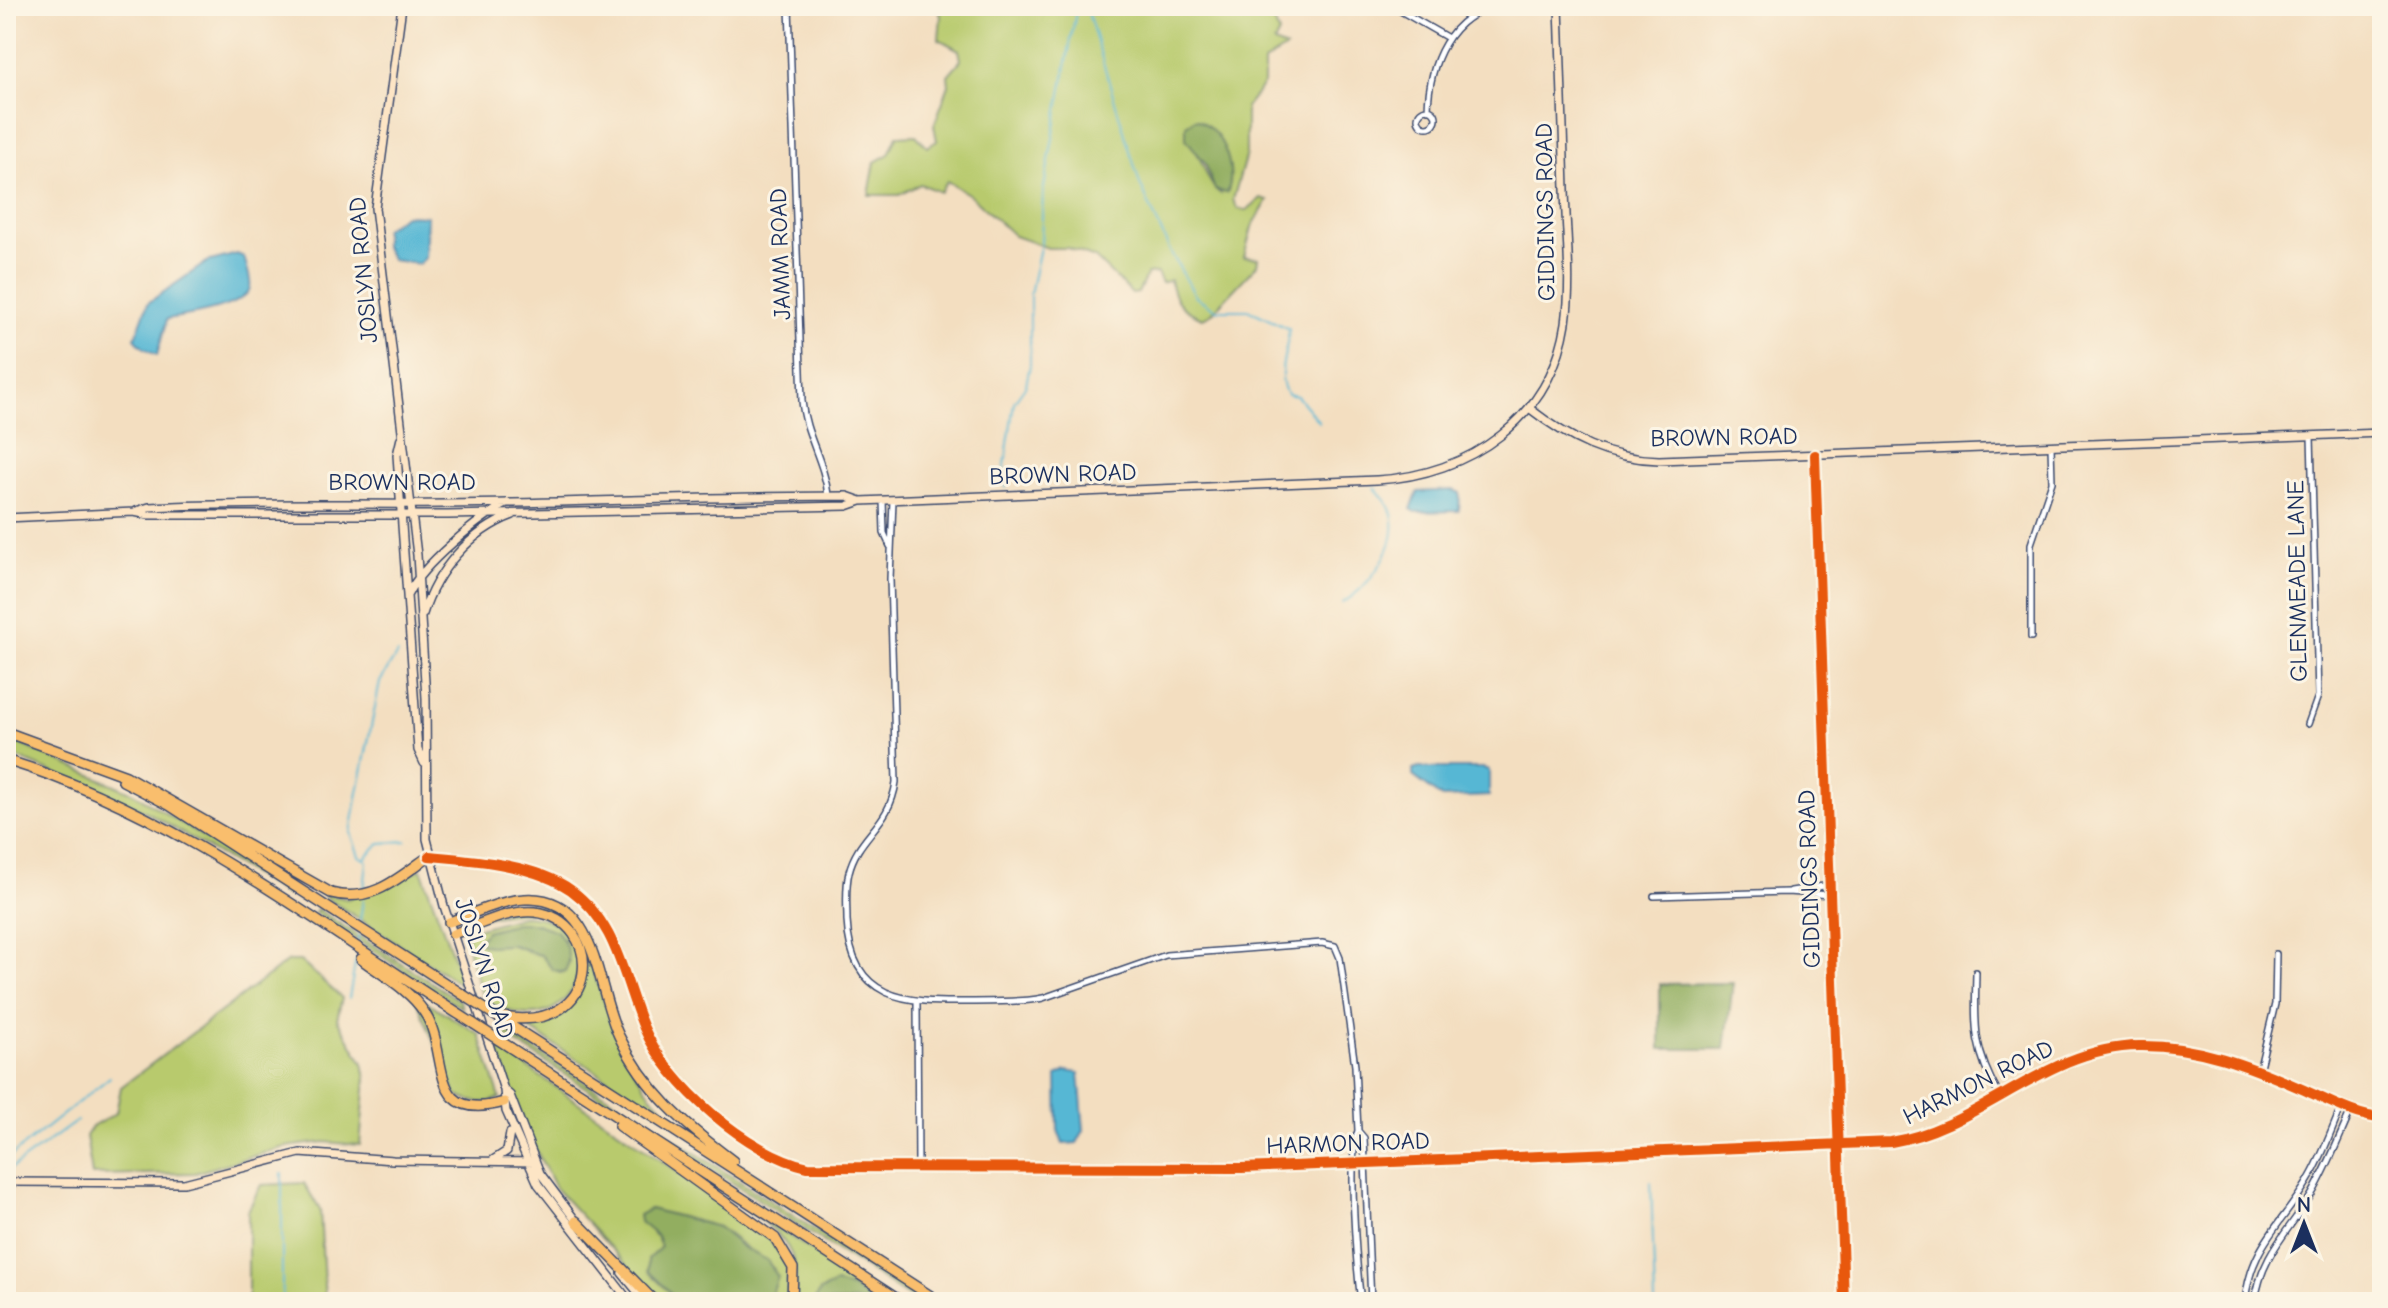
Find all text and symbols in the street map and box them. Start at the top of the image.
street label: GIDDINGS ROAD [1529,123,1561,301]
street label: JAMM ROAD [764,188,796,320]
street label: JOSLYN ROAD [343,196,383,344]
street label: BROWN ROAD [1650,422,1798,452]
street label: BROWN ROAD [989,457,1137,491]
street label: BROWN ROAD [328,468,476,496]
street label: GLENMEADE LANE [2281,480,2313,682]
street label: GIDDINGS ROAD [1792,789,1826,969]
street label: JOSLYN ROAD [449,894,521,1042]
street label: HARMON ROAD [1898,1034,2058,1130]
street label: HARMON ROAD [1266,1126,1430,1160]
north arrow [2264,1184,2344,1264]
text: N [2297,1192,2311,1218]

